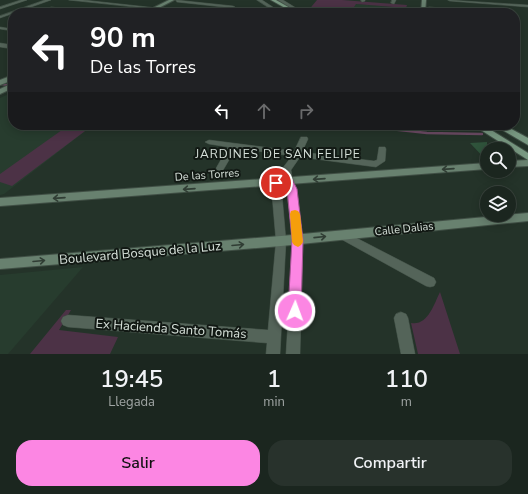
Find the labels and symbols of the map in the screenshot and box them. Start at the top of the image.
district label: JARDINES DE SAN FELIPE [194,146,361,162]
street label: De las Torres [174,165,240,185]
pin [259,166,293,200]
one-way arrow [442,166,455,173]
one-way arrow [312,176,325,183]
one-way arrow [183,185,196,192]
one-way arrow [53,194,66,201]
street label: Calle Dalias [374,218,434,240]
one-way arrow [313,234,326,241]
street label: Boulevard Bosque de la Luz [58,237,222,269]
one-way arrow [231,241,244,248]
one-way arrow [32,257,45,265]
position arrow [274,290,316,332]
street label: Ex Hacienda Santo Tomás [95,315,247,343]

